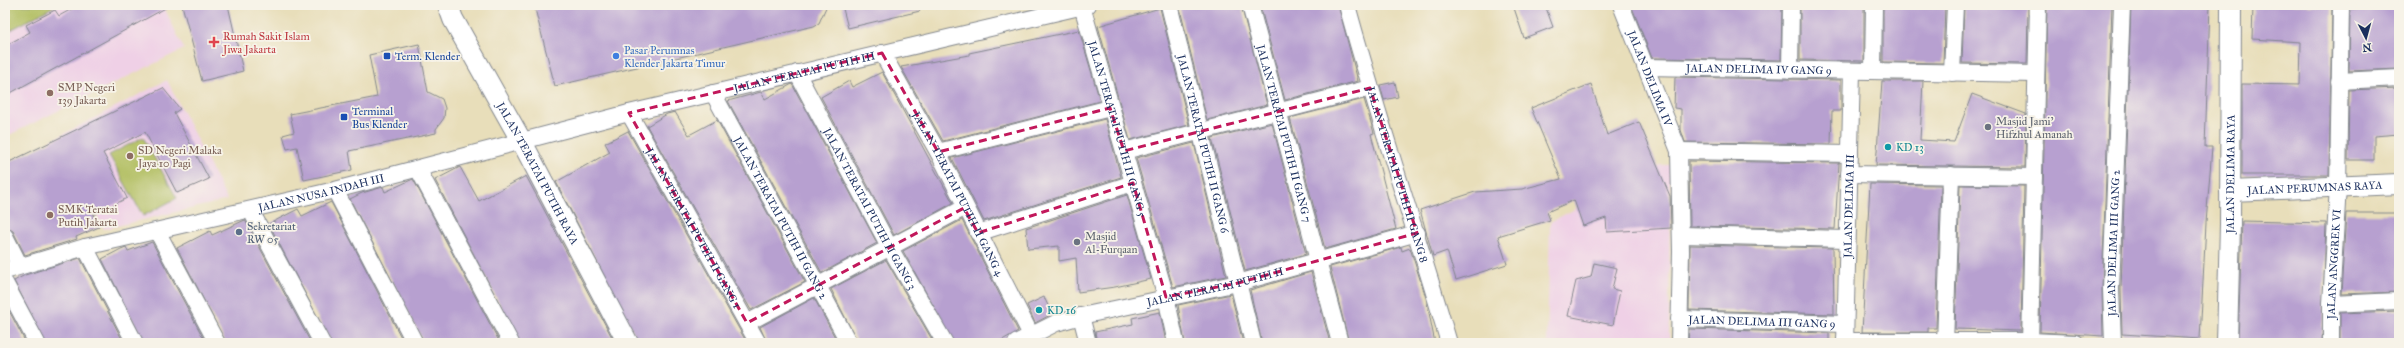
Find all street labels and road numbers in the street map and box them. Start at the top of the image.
street label: JALAN DELIMA IV [1624,28,1676,130]
street label: JALAN TERATAI PUTIH II GANG 5 [1085,38,1149,219]
street label: JALAN TERATAI PUTIH II GANG 7 [1253,42,1314,224]
street label: JALAN TERATAI PUTIH III [731,49,877,96]
street label: JALAN TERATAI PUTIH II GANG 6 [1174,52,1232,235]
street label: JALAN DELIMA IV GANG 9 [1685,61,1832,77]
street label: JALAN TERATAI PUTIH II GANG 8 [1363,84,1431,264]
street label: JALAN TERATAI PUTIH RAYA [493,99,582,247]
street label: JALAN TERATAI PUTIH II GANG 4 [909,108,1007,279]
street label: JALAN DELIMA RAYA [2223,114,2237,235]
street label: JALAN TERATAI PUTIH II GANG 3 [819,125,919,292]
street label: JALAN TERATAI PUTIH II GANG 2 [730,133,831,302]
street label: JALAN TERATAI PUTIH II GANG 1 [642,145,744,311]
street label: JALAN DELIMA III [1841,154,1856,259]
street label: JALAN DELIMA III GANG 2 [2104,169,2122,318]
street label: JALAN NUSA INDAH III [256,171,386,215]
street label: JALAN PERUMNAS RAYA [2246,178,2383,198]
street label: JALAN ANGGREK VI [2324,208,2343,320]
street label: JALAN TERATAI PUTIH II [1145,264,1285,310]
street label: JALAN DELIMA III GANG 9 [1687,313,1836,330]

